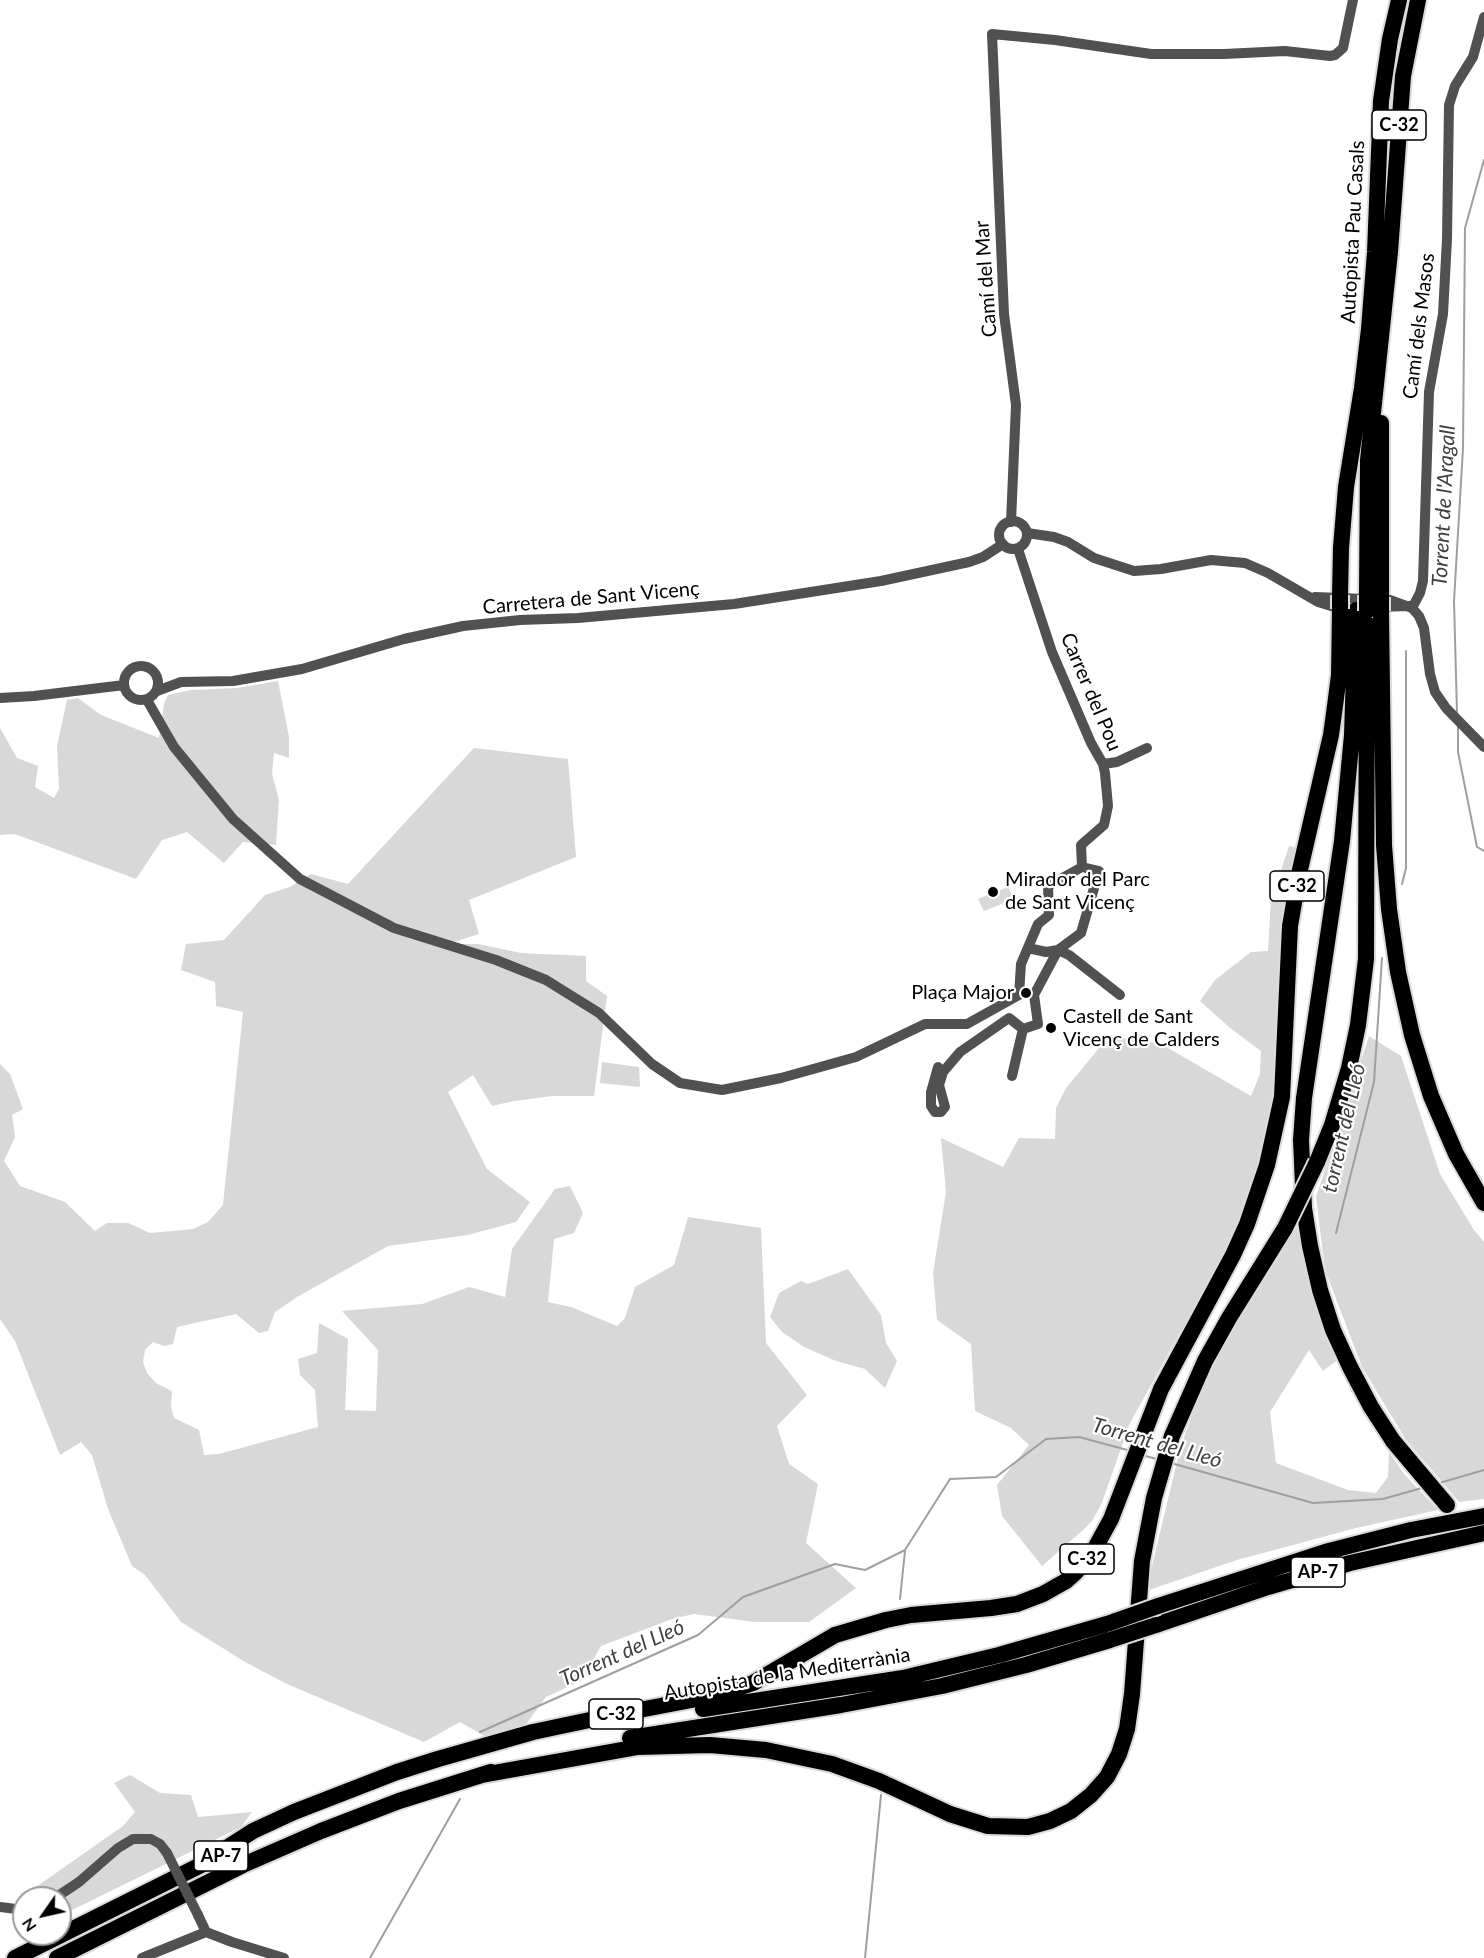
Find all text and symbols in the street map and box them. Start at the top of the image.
road number: C-32 [1372,110,1426,140]
street label: Autopista Pau Casals [1336,140,1370,324]
street label: Camí del Mar [970,220,1002,338]
street label: Camí dels Masos [1398,252,1440,400]
water label: Torrent de l'Aragall [1427,425,1461,587]
street label: Carretera de Sant Vicenç [482,577,700,619]
street label: Carrer del Pou [1055,629,1127,755]
place label: Mirador del Parc de Sant Vicenç [1005,868,1150,915]
road number: C-32 [1270,871,1324,901]
marker: Mirador del Parc de Sant Vicenç [986,885,1000,899]
place label: Plaça Major [911,981,1014,1005]
marker: Plaça Major [1019,986,1033,1000]
place label: Castell de Sant Vicenç de Calders [1063,1005,1220,1052]
marker: Castell de Sant Vicenç de Calders [1044,1021,1058,1035]
water label: torrent del Lleó [1317,1061,1371,1195]
water label: Torrent del Lleó [1089,1412,1225,1474]
road number: C-32 [1060,1544,1114,1574]
road number: AP-7 [1291,1557,1345,1587]
water label: Torrent del Lleó [556,1614,688,1692]
street label: Autopista de la Mediterrània [662,1643,912,1705]
road number: C-32 [589,1699,643,1729]
road number: AP-7 [194,1841,248,1871]
north arrow [12,1886,72,1946]
text: N [17,1915,40,1936]

